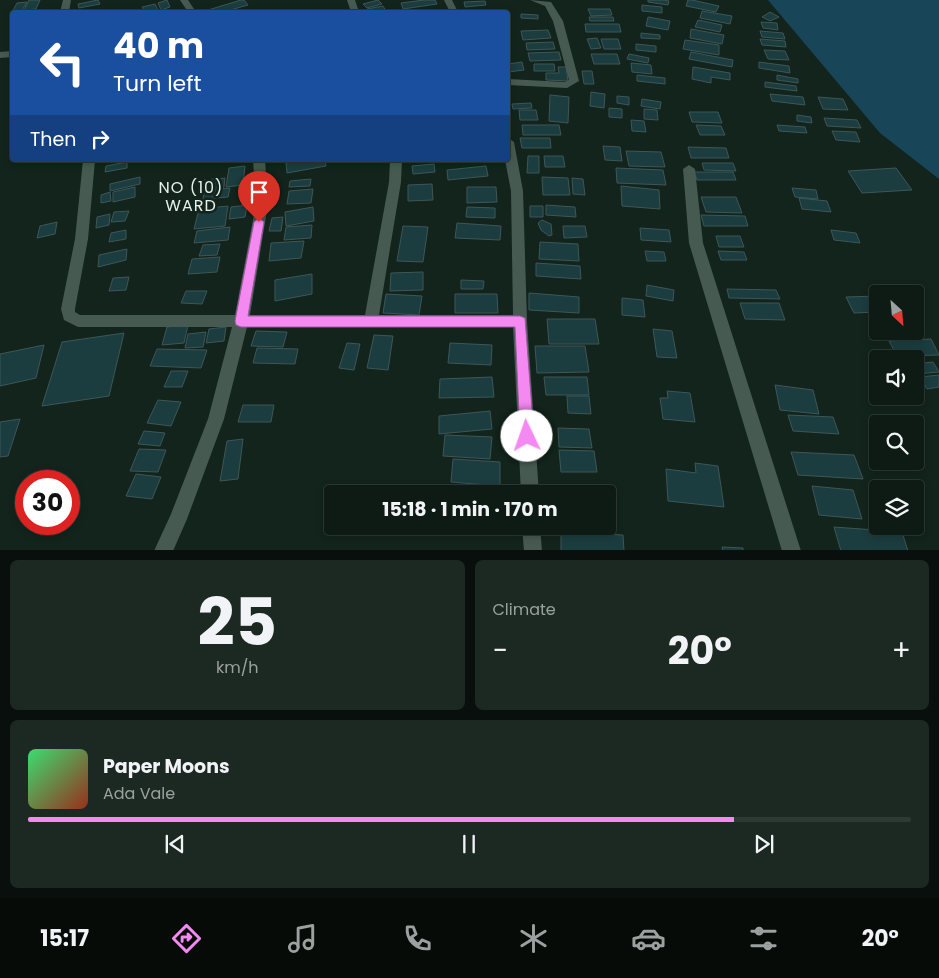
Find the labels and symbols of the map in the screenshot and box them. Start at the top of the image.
pin [238,171,280,222]
district label: NO (10) WARD [159,176,223,217]
north arrow [869,285,924,340]
position arrow [500,409,552,461]
speed limit sign: 30 [15,470,80,535]

